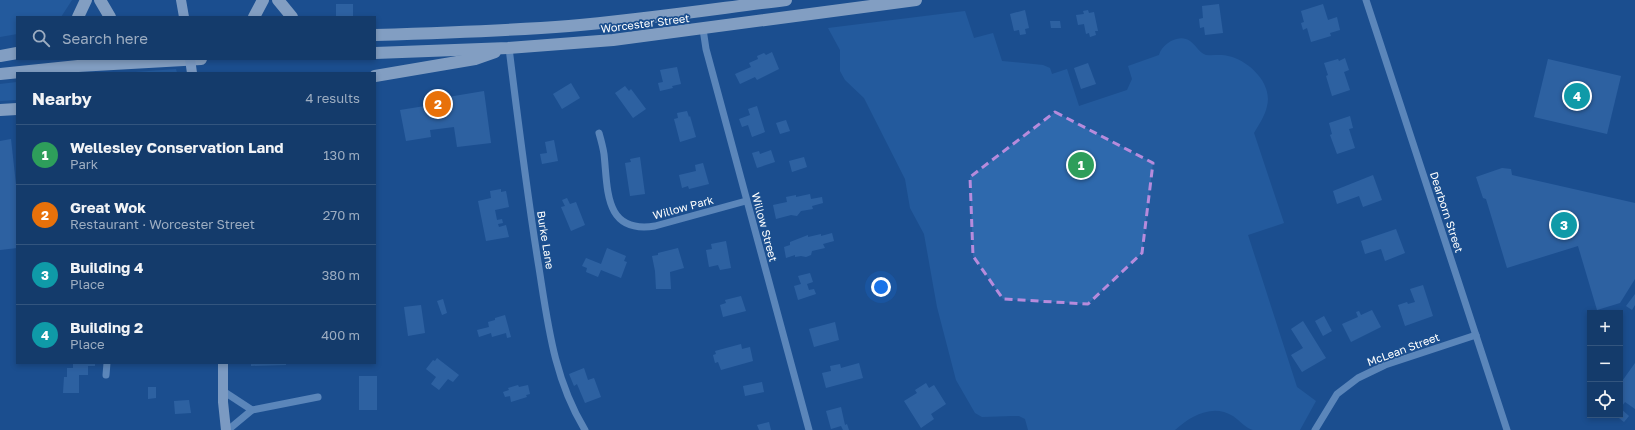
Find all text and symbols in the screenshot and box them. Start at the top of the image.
street label: Worcester Street [600,11,690,35]
search box [16,16,376,60]
icon: search [30,27,52,49]
text: Search here [62,29,148,47]
pin: 4 [1564,81,1590,111]
text: Nearby [32,88,92,109]
pin: 2 [425,89,451,119]
text: 4 results [306,90,360,106]
text: Wellesley Conservation Land [70,138,284,156]
text: 1 [42,147,48,163]
text: 130 m [323,147,360,163]
pin: 1 [1068,150,1094,180]
text: Park [70,156,98,172]
street label: Dearborn Street [1428,170,1466,254]
street label: Willow Street [750,191,780,263]
street label: Willow Park [651,193,715,221]
text: Great Wok [70,198,146,216]
text: 2 [41,207,49,223]
text: 270 m [323,207,360,223]
street label: Burke Lane [535,210,557,270]
pin: 3 [1551,210,1577,240]
text: Restaurant · Worcester Street [70,216,255,232]
text: Building 4 [70,258,143,276]
text: 3 [41,267,49,283]
text: 380 m [322,267,360,283]
text: Place [70,276,105,292]
your location [871,277,891,297]
map controls [1587,310,1623,418]
button: + [1587,310,1623,346]
text: Building 2 [70,318,143,336]
text: 4 [41,327,49,343]
text: 400 m [321,327,360,343]
street label: McLean Street [1365,330,1441,368]
text: Place [70,336,105,352]
button: − [1587,346,1623,382]
button: locate [1587,382,1623,418]

